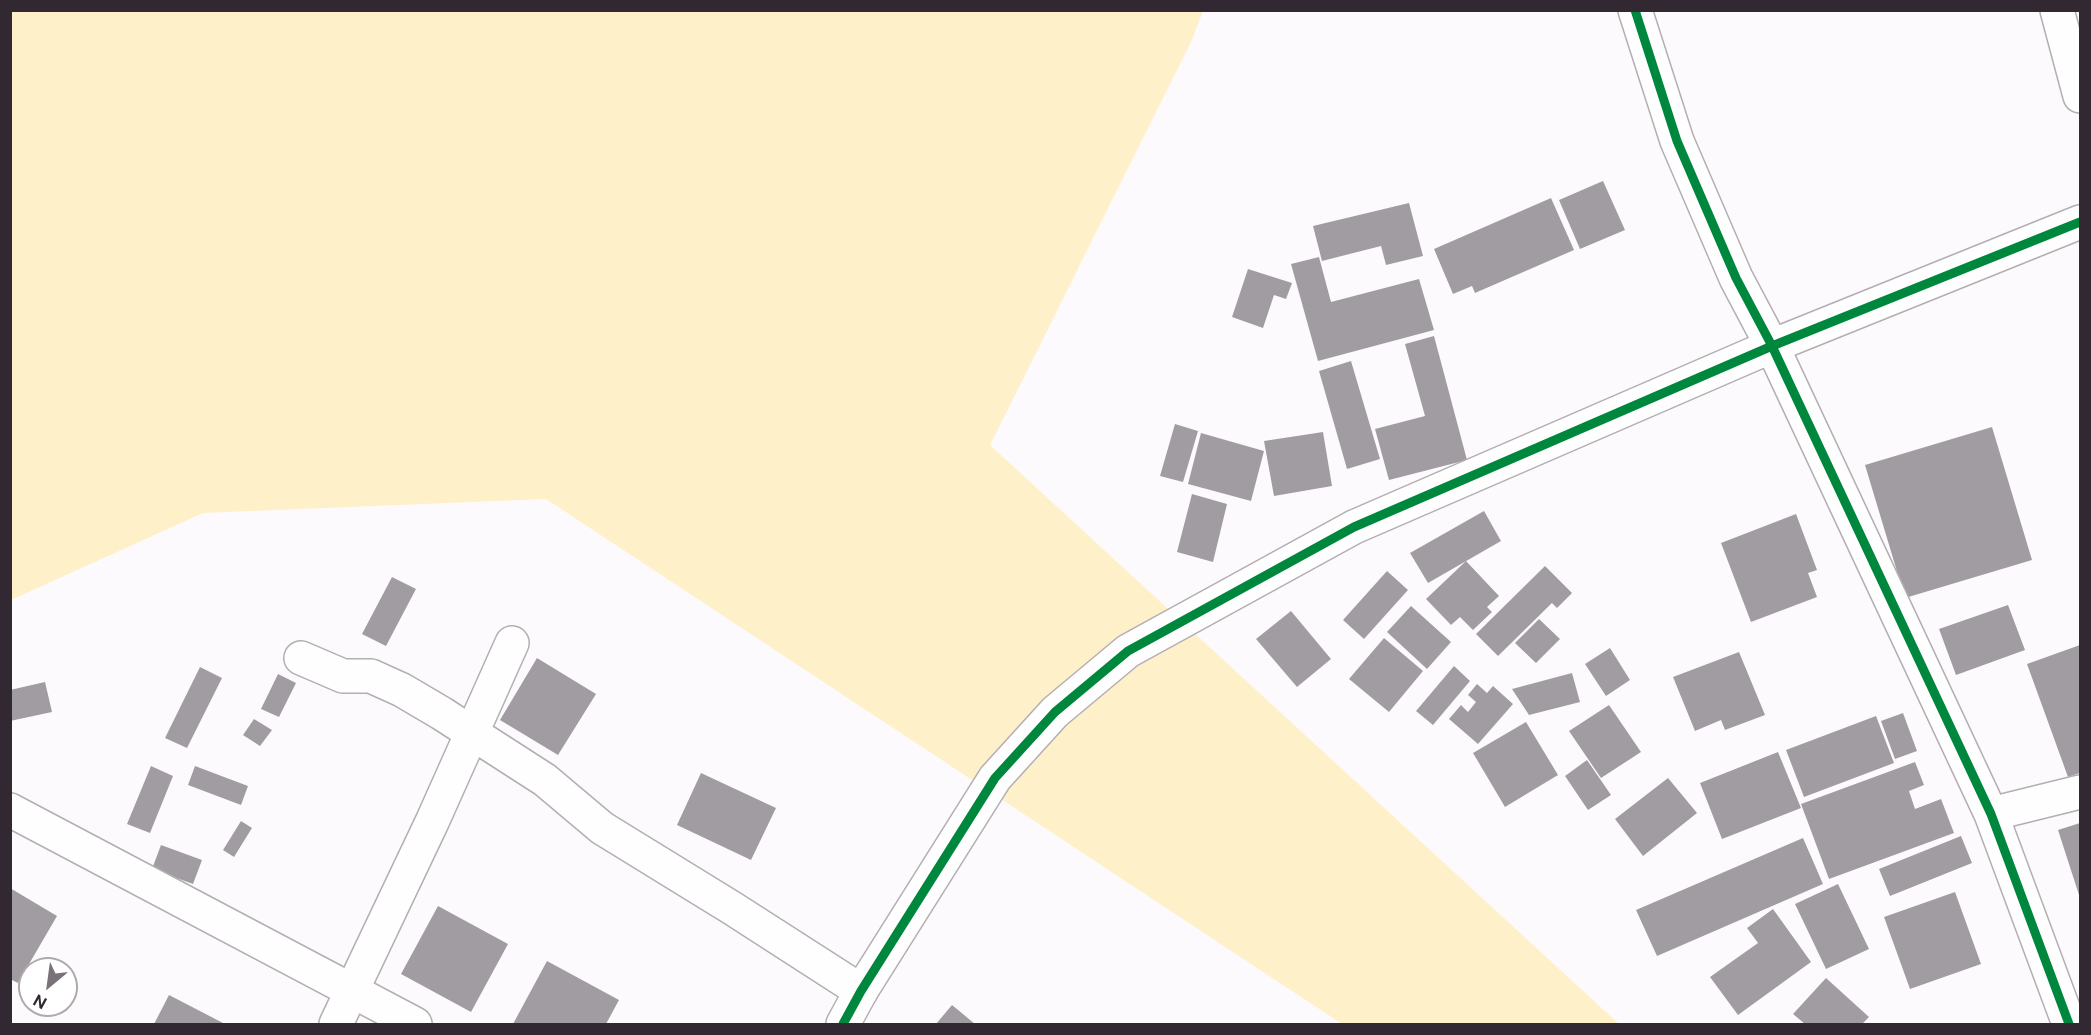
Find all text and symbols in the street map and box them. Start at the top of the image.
north arrow [18,957,78,1017]
text: N [30,990,50,1013]

